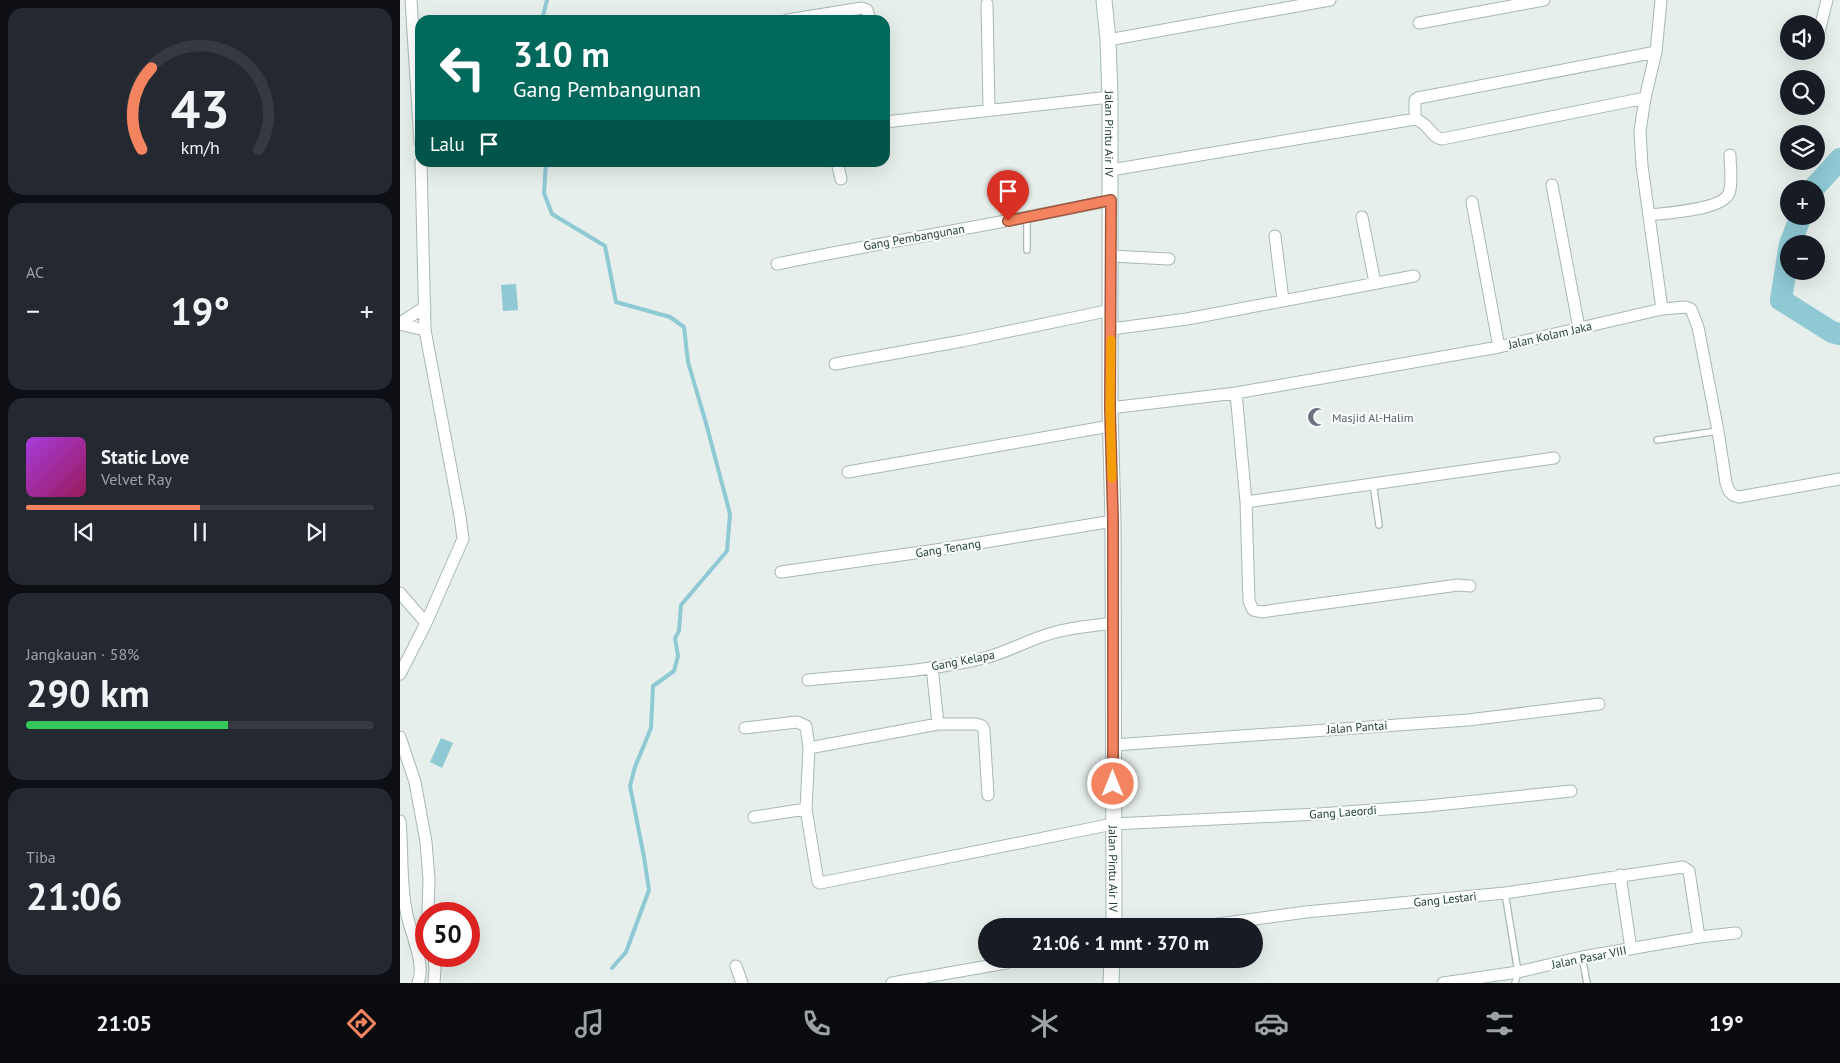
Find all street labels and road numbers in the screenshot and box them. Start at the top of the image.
street label: Jalan Pintu Air IV [1102,89,1118,177]
street label: Gang Pembangunan [862,221,966,253]
street label: Jalan Kolam Jaka [1506,318,1593,352]
street label: Gang Tenang [914,535,982,561]
street label: Gang Kelapa [930,646,996,673]
street label: Jalan Pantai [1325,717,1388,737]
street label: Gang Laeordi [1309,802,1377,822]
street label: Jalan Pintu Air IV [1106,824,1121,912]
street label: Gang Lestari [1413,888,1477,910]
street label: Jalan Pasar VIII [1549,942,1628,972]

